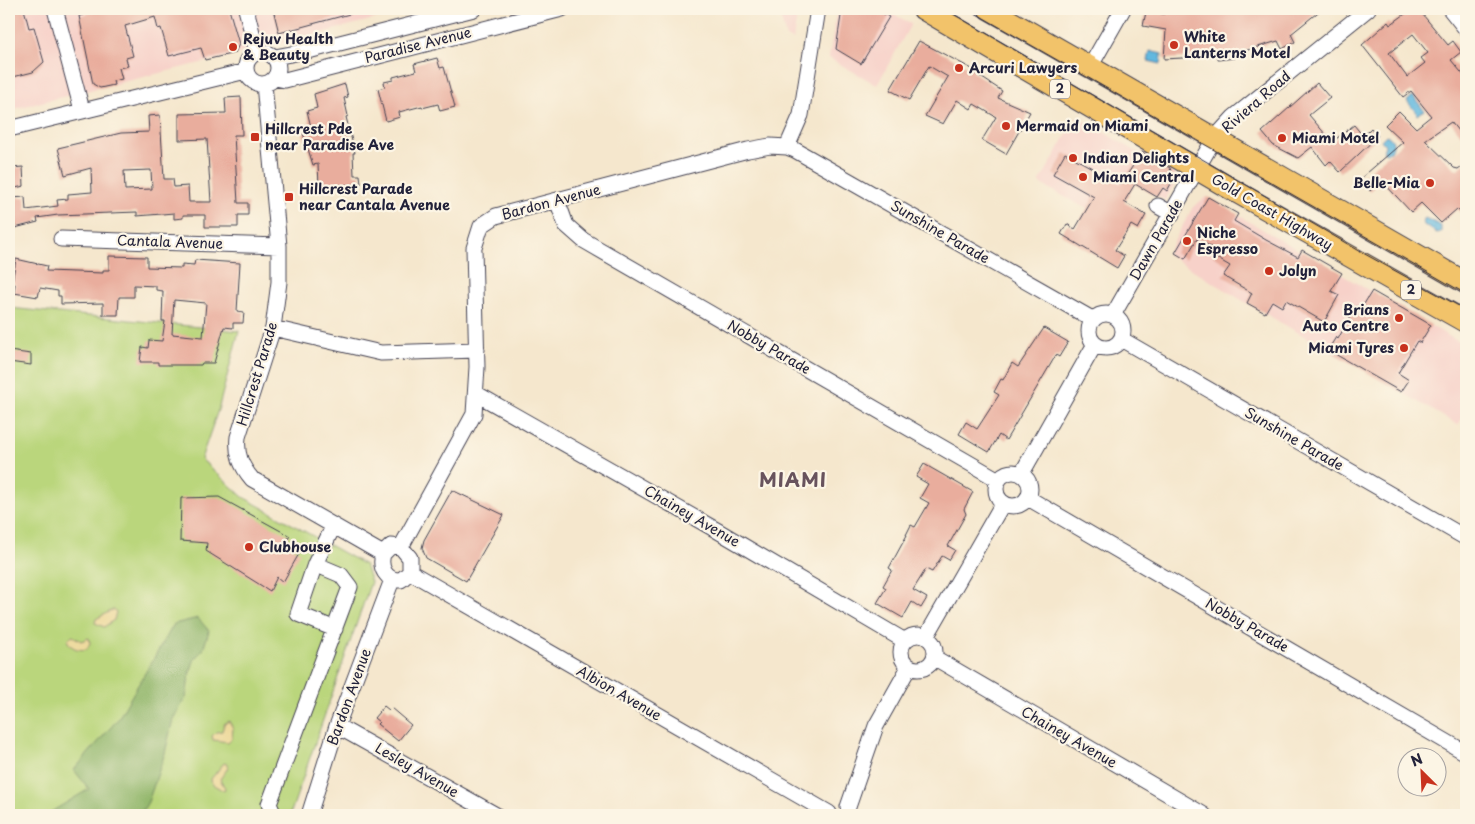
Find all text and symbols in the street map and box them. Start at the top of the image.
street label: Paradise Avenue [362,21,474,68]
place label: White Lanterns Motel [1184,26,1291,63]
place label: Rejuv Health & Beauty [243,28,333,65]
marker: White Lanterns Motel [1168,39,1180,51]
marker: Rejuv Health & Beauty [227,41,239,53]
place label: Arcuri Lawyers [969,57,1077,78]
marker: Arcuri Lawyers [953,62,965,74]
street label: Riviera Road [1216,66,1295,138]
road number: 2 [1050,80,1070,98]
place label: Mermaid on Miami [1016,115,1148,136]
place label: Hillcrest Pde near Paradise Ave [265,118,395,155]
marker: Mermaid on Miami [1000,120,1012,132]
place label: Miami Motel [1292,127,1379,148]
marker: Hillcrest Pde near Paradise Ave [249,131,261,143]
marker: Miami Motel [1276,132,1288,144]
place label: Indian Delights [1083,147,1189,168]
marker: Indian Delights [1067,152,1079,164]
place label: Miami Central [1093,166,1194,187]
street label: Gold Coast Highway [1208,168,1337,255]
marker: Miami Central [1077,171,1089,183]
place label: Belle-Mia [1353,172,1420,193]
marker: Belle-Mia [1424,177,1436,189]
place label: Hillcrest Parade near Cantala Avenue [299,178,450,215]
street label: Bardon Avenue [499,178,603,225]
marker: Hillcrest Parade near Cantala Avenue [283,191,295,203]
street label: Sunshine Parade [887,195,994,268]
street label: Dawn Parade [1124,195,1187,284]
place label: Niche Espresso [1197,222,1258,259]
street label: Cantala Avenue [117,229,224,254]
marker: Niche Espresso [1181,235,1193,247]
place label: Jolyn [1279,260,1317,281]
marker: Jolyn [1263,265,1275,277]
road number: 2 [1401,280,1421,300]
place label: Brians Auto Centre [1302,299,1389,336]
marker: Brians Auto Centre [1393,312,1405,324]
street label: Nobby Parade [724,314,815,379]
street label: Hillcrest Parade [231,319,282,428]
place label: Miami Tyres [1308,337,1394,358]
marker: Miami Tyres [1398,342,1410,354]
street label: Sunshine Parade [1241,402,1348,475]
district label: MIAMI [759,465,827,493]
street label: Chainey Avenue [640,480,744,552]
place label: Clubhouse [259,536,332,557]
marker: Clubhouse [243,541,255,553]
street label: Nobby Parade [1202,592,1293,657]
street label: Bardon Avenue [321,645,376,748]
street label: Albion Avenue [573,660,666,726]
street label: Chainey Avenue [1017,701,1121,773]
street label: Lesley Avenue [372,737,463,802]
north arrow [1398,746,1448,796]
text: N [1407,748,1426,772]

